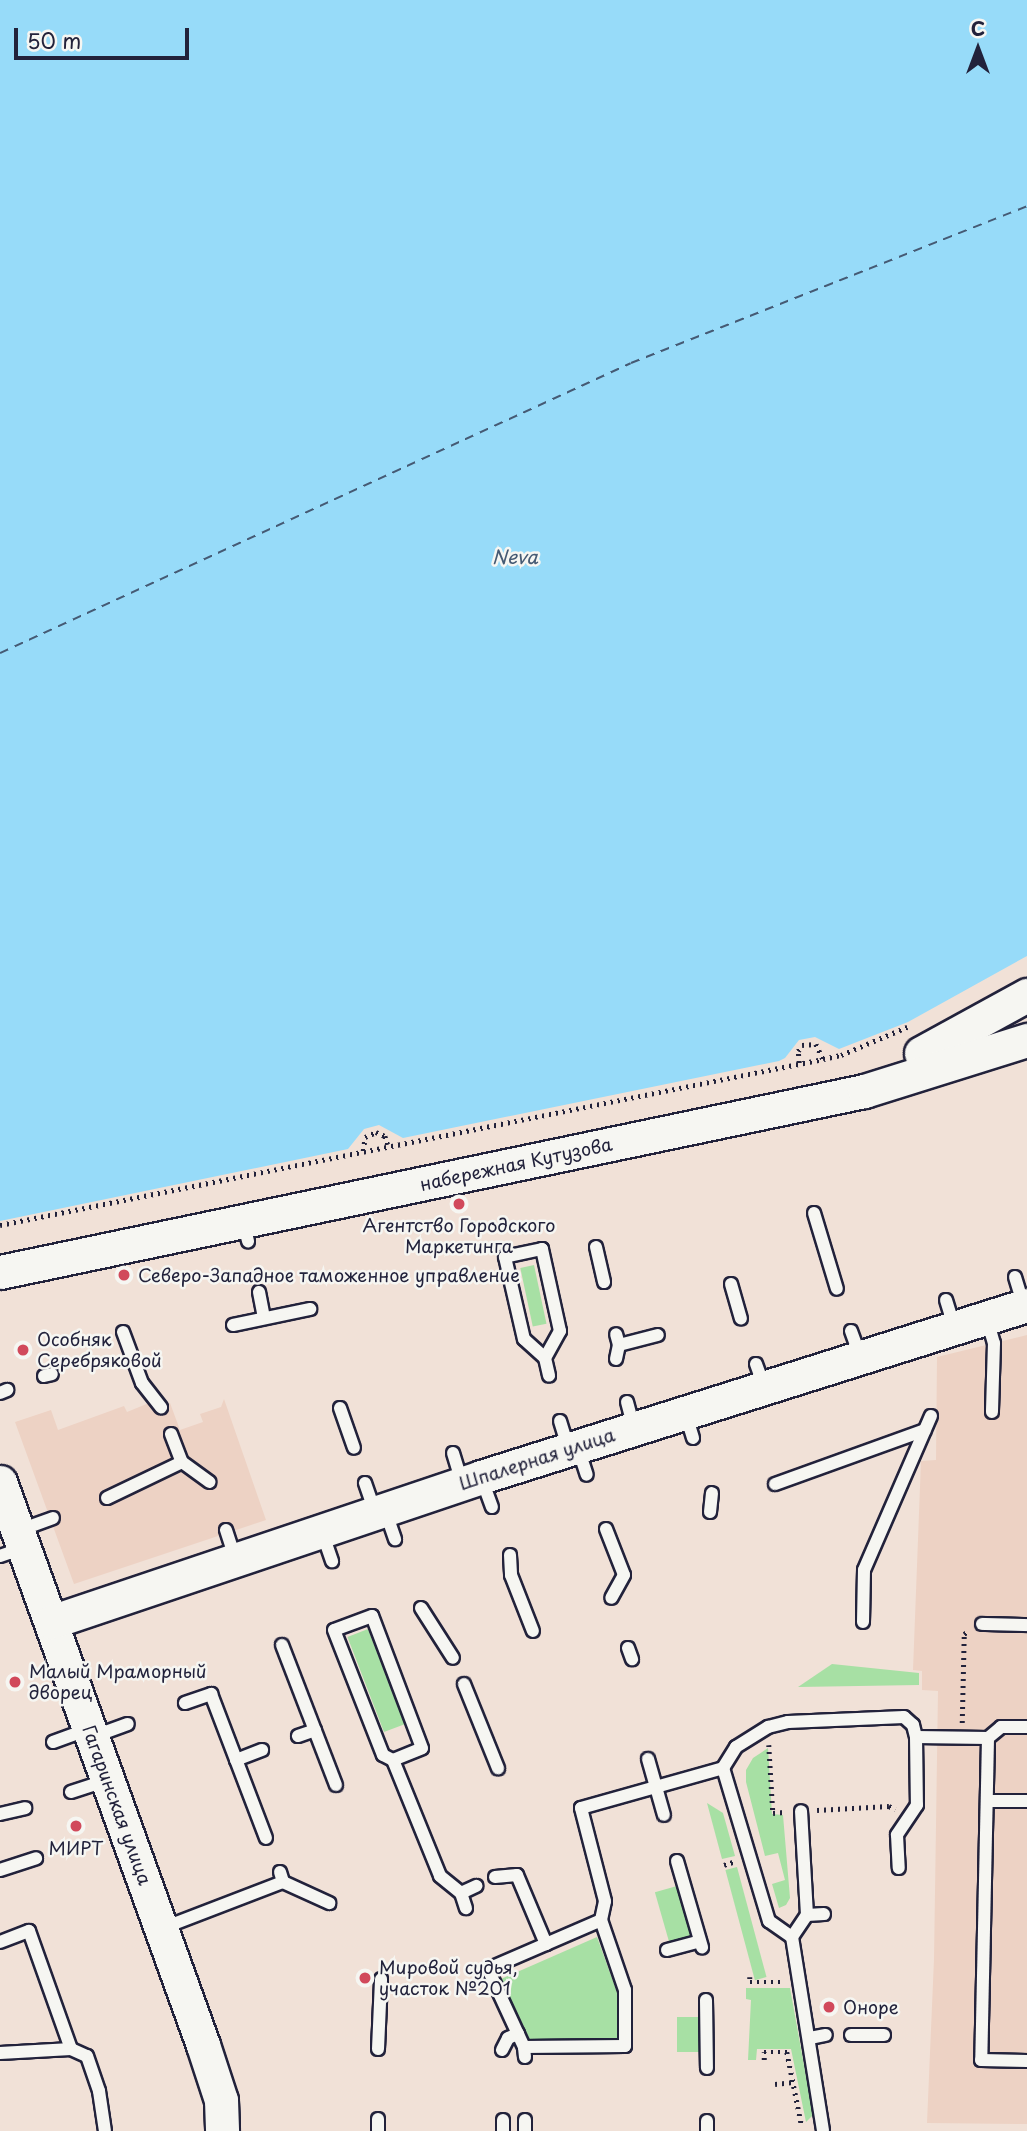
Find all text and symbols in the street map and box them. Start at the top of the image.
scale bar [18,14,192,58]
north arrow [943,14,1013,84]
text: С [971,14,985,42]
text: 50 m [27,24,81,56]
water label: Neva [492,546,538,568]
street label: набережная Кутузова [418,1133,614,1195]
marker: Агентство Городского Маркетинга [451,1196,467,1212]
place label: Агентство Городского Маркетинга [363,1215,555,1258]
place label: Северо-Западное таможенное управление [138,1264,521,1286]
marker: Северо-Западное таможенное управление [116,1267,132,1283]
place label: Особняк Серебряковой [37,1329,162,1372]
marker: Особняк Серебряковой [15,1342,31,1358]
street label: Шпалерная улица [456,1424,618,1494]
place label: Малый Мраморный дворец [29,1661,206,1704]
marker: Малый Мраморный дворец [7,1674,23,1690]
street label: Гагаринская улица [78,1722,156,1888]
marker: МИРТ [68,1818,84,1834]
place label: МИРТ [49,1837,103,1859]
place label: Мировой судья, участок №201 [379,1957,518,2000]
marker: Мировой судья, участок №201 [357,1970,373,1986]
place label: Оноре [843,1996,898,2018]
marker: Оноре [821,1999,837,2015]

